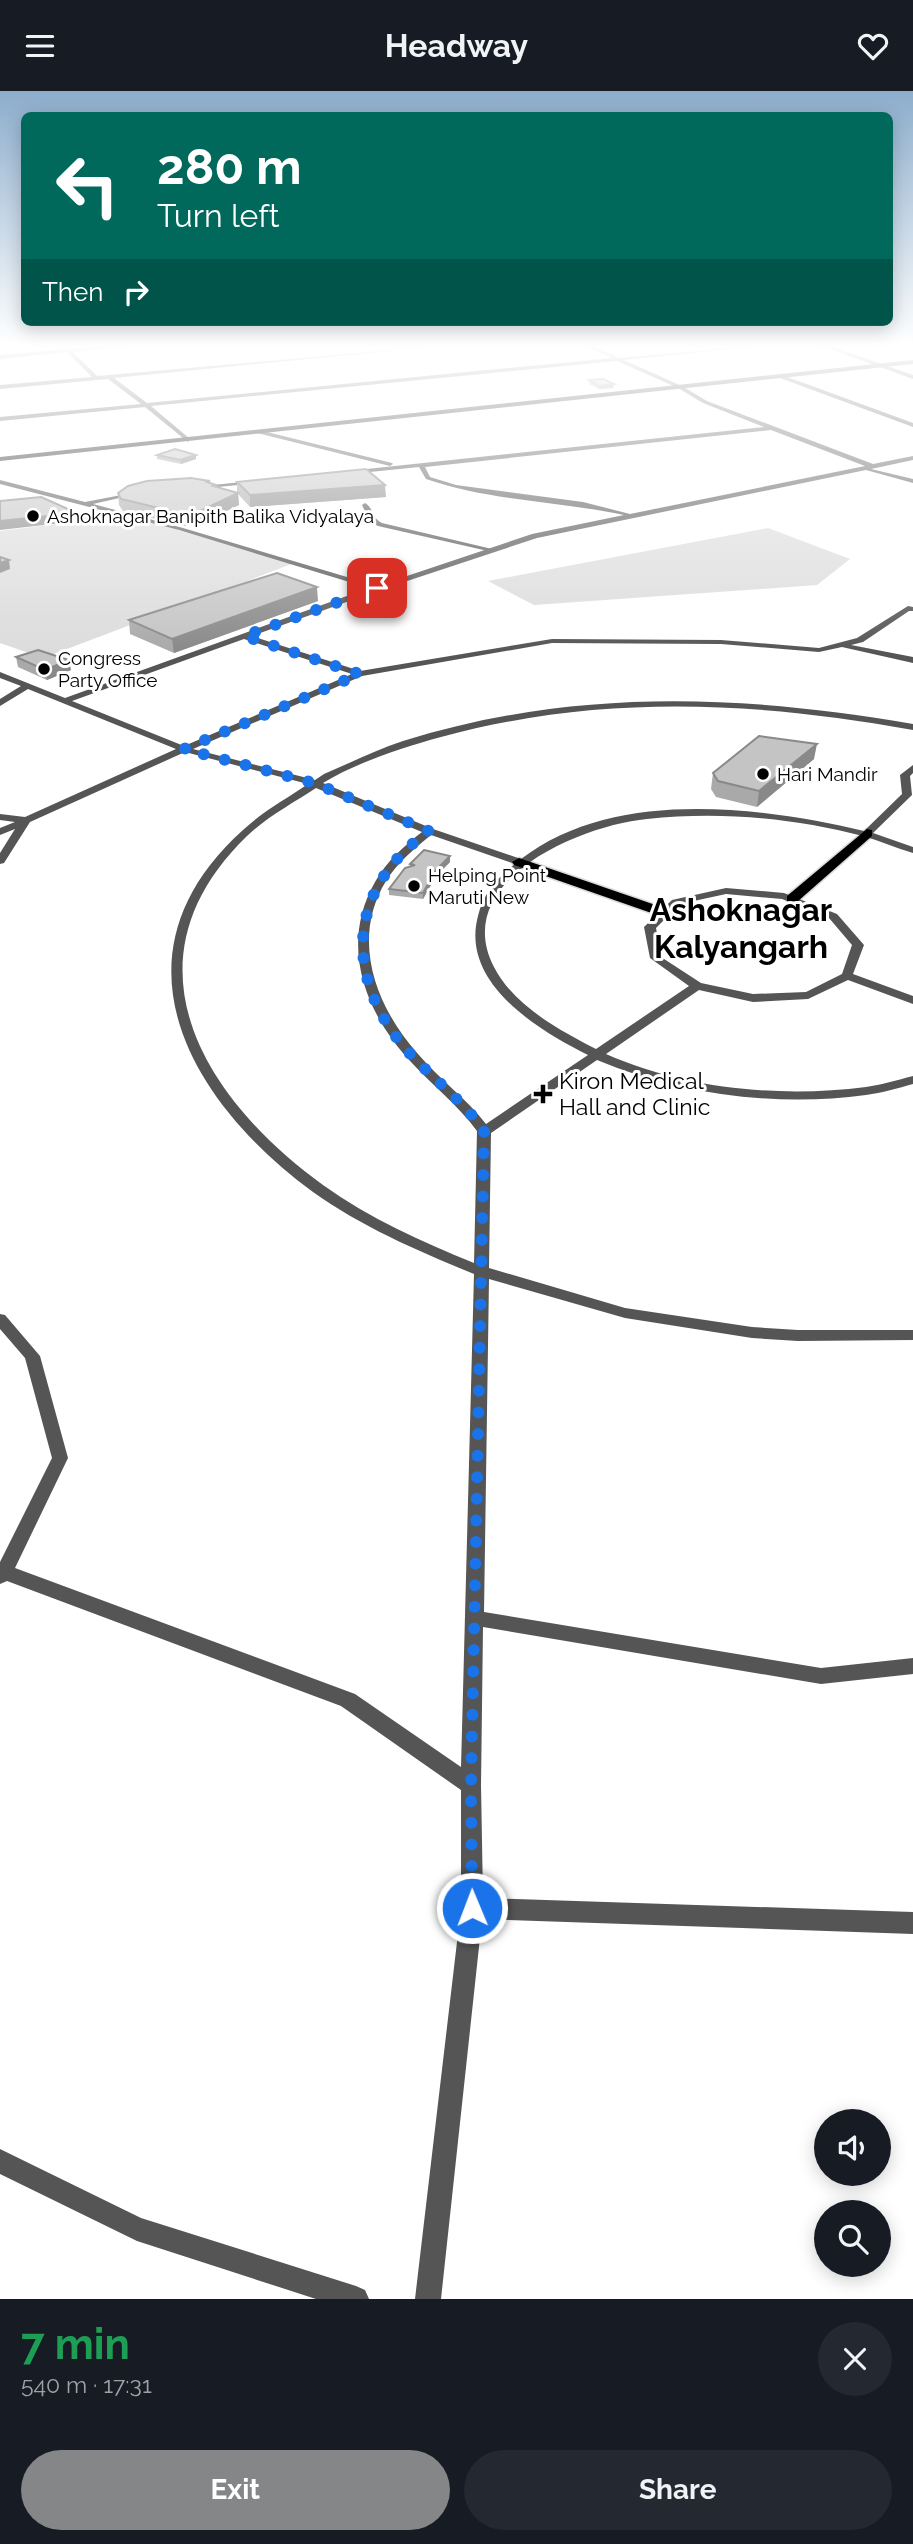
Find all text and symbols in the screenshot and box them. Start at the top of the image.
icon: menu [21,27,59,65]
text: Headway [385,27,528,64]
icon: heart [854,27,892,65]
text: 280 m [157,138,302,195]
icon: left [42,140,133,231]
text: Turn left [157,197,279,234]
icon: right [117,273,155,311]
text: Then [42,277,103,307]
place label: Ashoknagar Banipith Balika Vidyalaya [47,505,374,527]
marker: Ashoknagar Banipith Balika Vidyalaya [25,508,41,524]
pin [347,558,407,618]
icon: arrive [358,569,396,607]
place label: Congress Party Office [58,647,157,691]
marker: Congress Party Office [36,661,52,677]
place label: Hari Mandir [777,763,878,785]
marker: Hari Mandir [755,766,771,782]
place label: Helping Point Maruti New [428,864,547,908]
marker: Helping Point Maruti New [406,878,422,894]
district label: Ashoknagar Kalyangarh [650,891,832,965]
place label: Kiron Medical Hall and Clinic [559,1067,710,1120]
marker: Kiron Medical Hall and Clinic [533,1084,553,1104]
position arrow [435,1871,509,1945]
map controls [814,2109,891,2277]
button: sound [814,2109,891,2186]
button: search [814,2200,891,2277]
text: 7 min [21,2320,130,2369]
button: close [818,2322,892,2396]
text: 540 m · 17:31 [21,2371,152,2398]
button: Exit [21,2450,450,2530]
button: Share [464,2450,892,2530]

